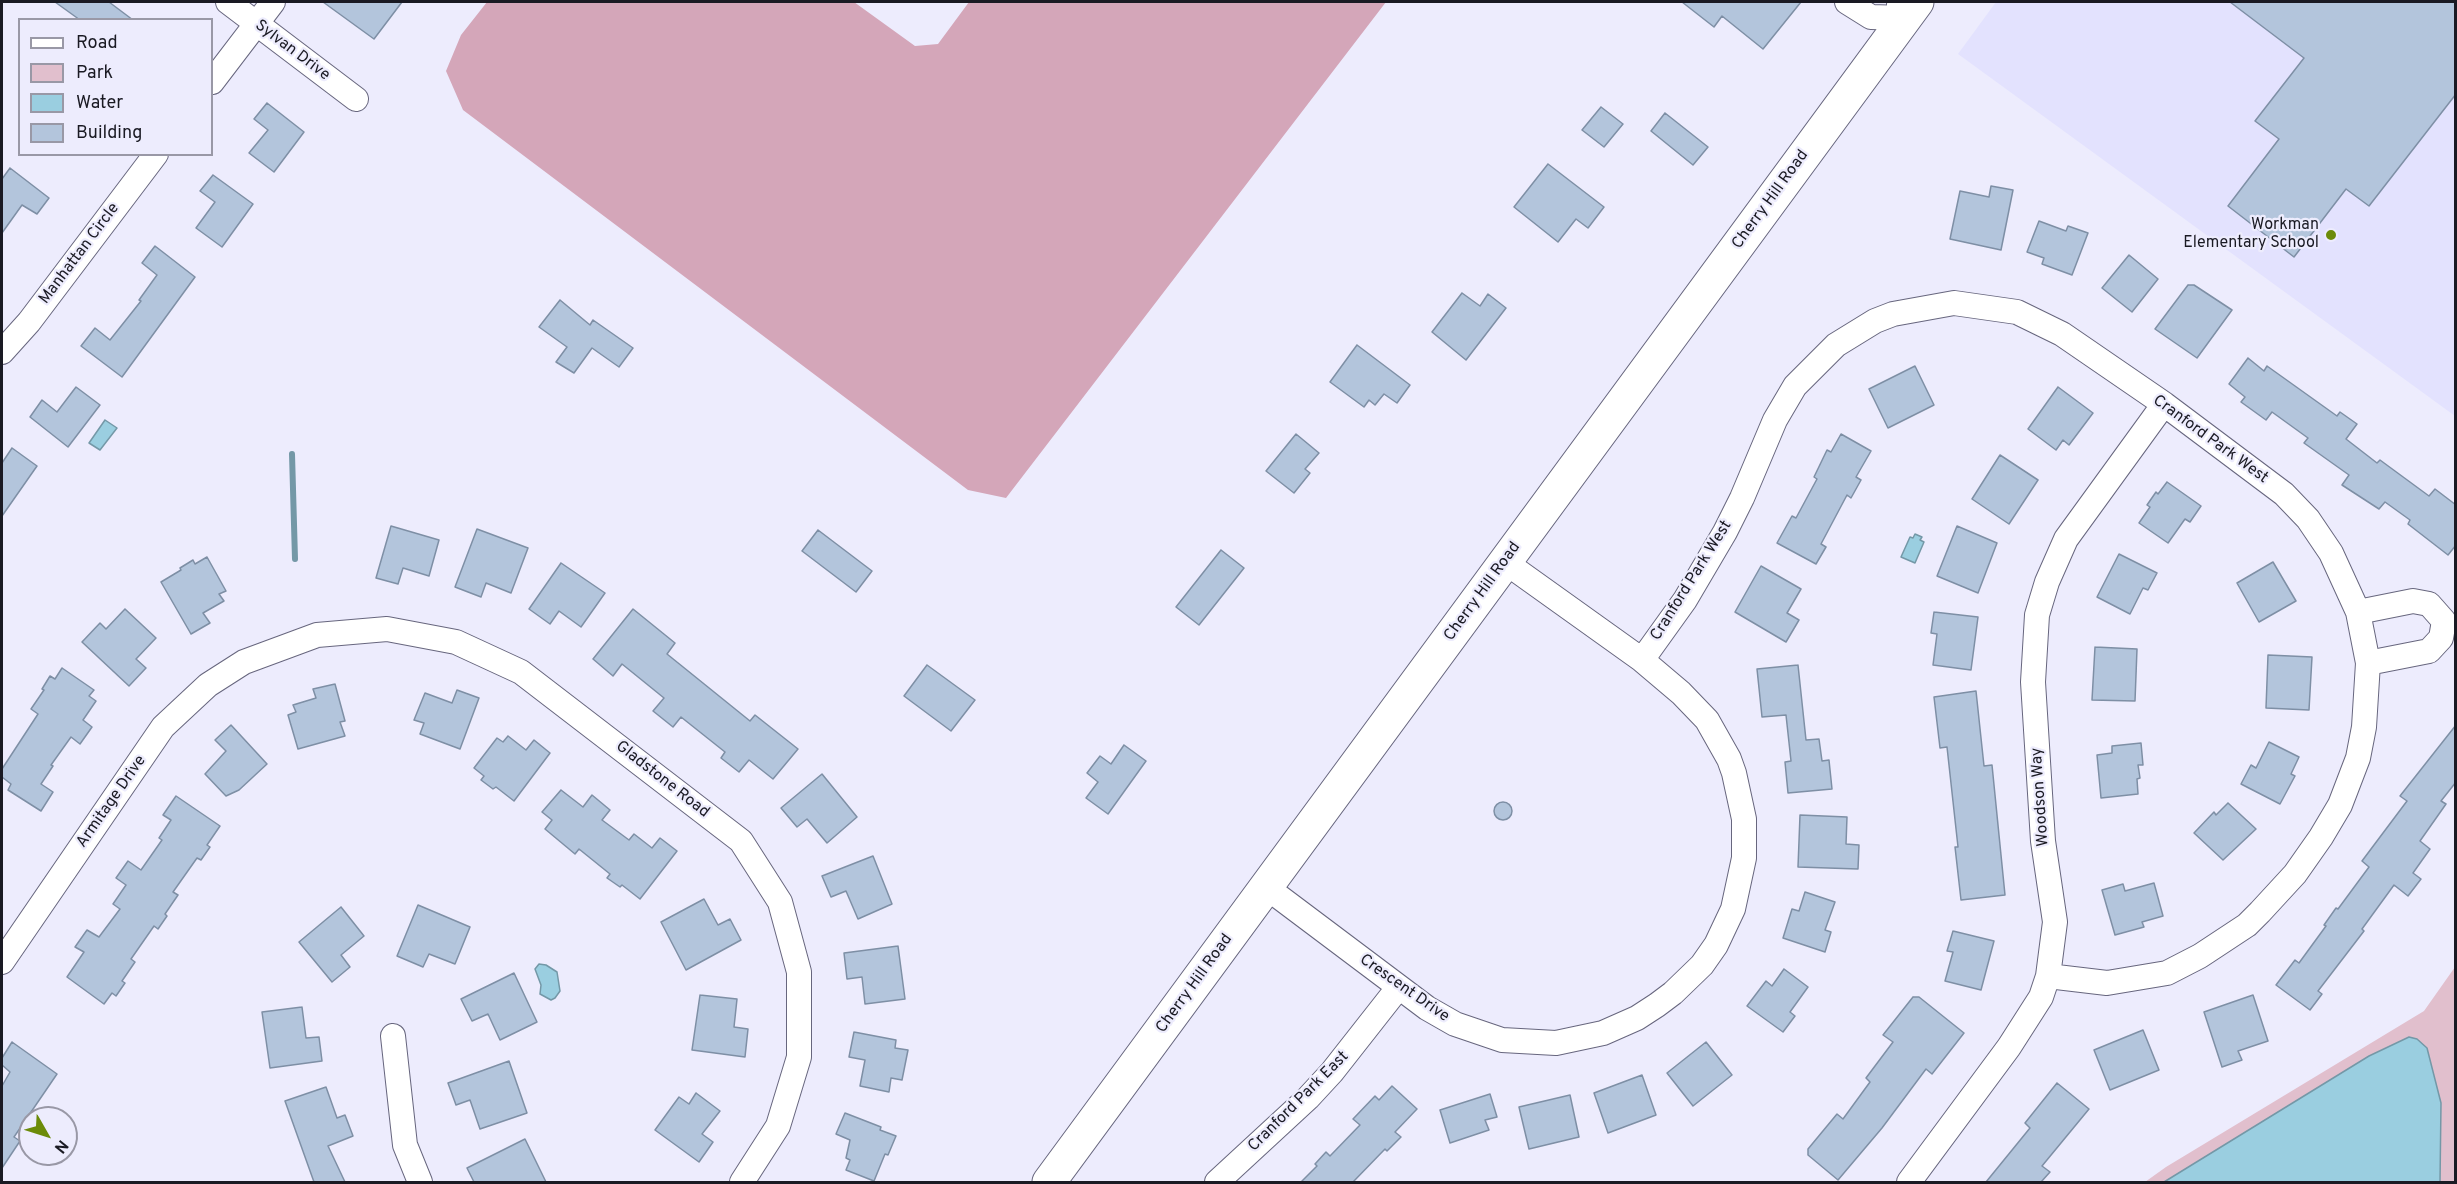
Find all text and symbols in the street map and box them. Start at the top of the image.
street label: Sylvan Drive [251,17,333,85]
legend [18,18,213,156]
text: Road [76,32,118,55]
text: Park [76,62,113,85]
text: Water [76,92,123,115]
text: Building [76,122,142,145]
street label: Cherry Hill Road [1729,147,1813,253]
street label: Manhattan Circle [36,200,124,308]
place label: Workman Elementary School [2183,216,2319,254]
marker: Workman Elementary School [2324,228,2338,242]
street label: Cranford Park West [2149,392,2271,488]
street label: Cranford Park West [1647,517,1737,645]
street label: Cherry Hill Road [1441,539,1525,645]
street label: Gladstone Road [611,737,713,823]
street label: Woodson Way [2028,747,2054,847]
street label: Armitage Drive [73,752,151,852]
street label: Cherry Hill Road [1153,931,1237,1037]
street label: Crescent Drive [1355,951,1453,1027]
street label: Cranford Park East [1245,1048,1353,1156]
north arrow [18,1106,78,1166]
text: N [49,1135,72,1157]

